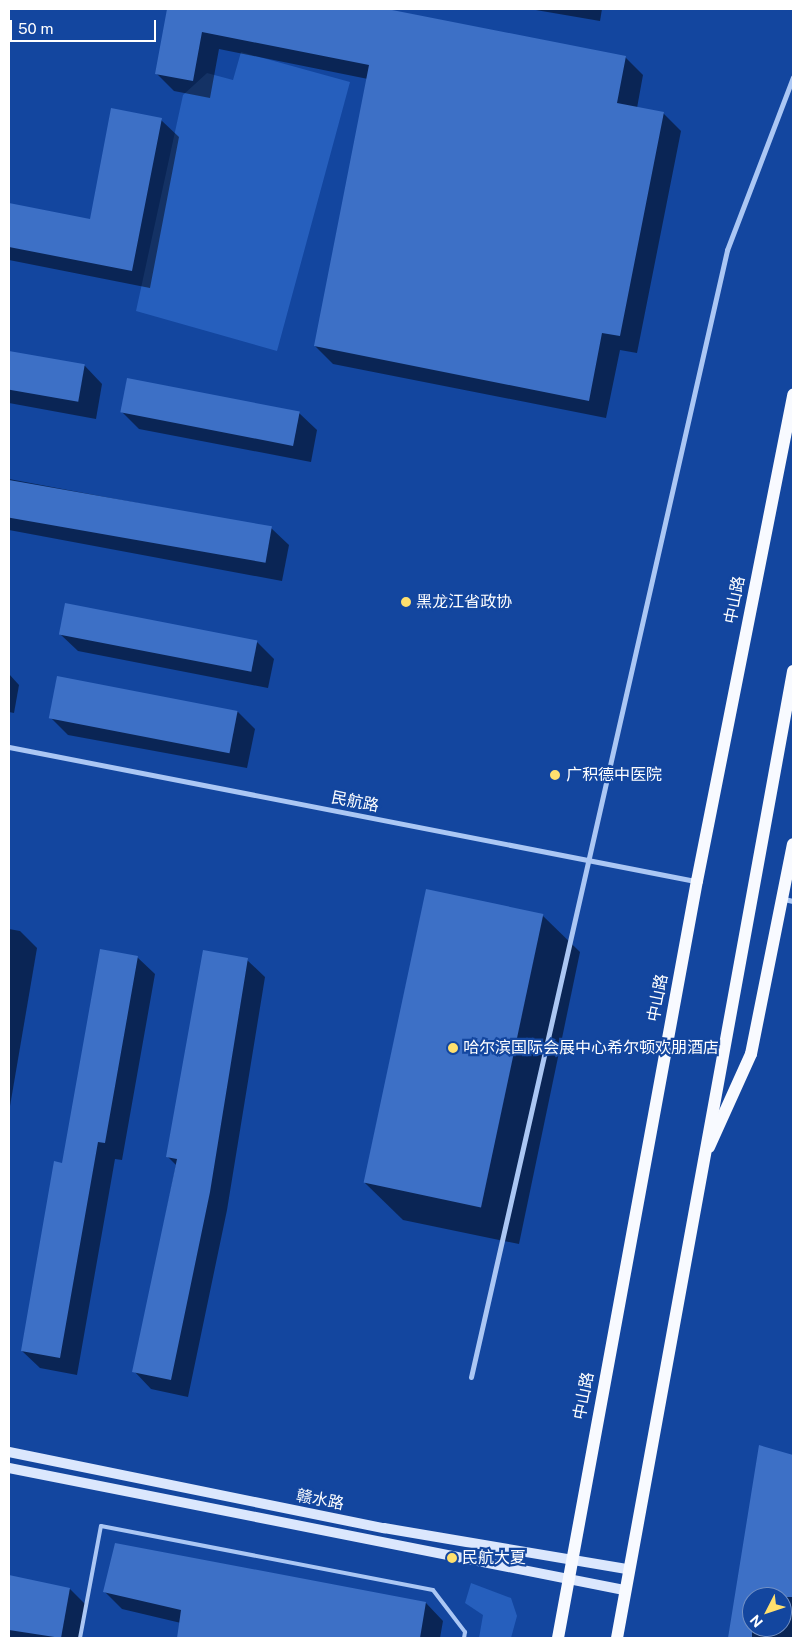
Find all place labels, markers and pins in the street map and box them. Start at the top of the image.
place label: 黑龙江省政协 [416,592,512,612]
marker: 黑龙江省政协 [400,596,412,608]
place label: 广积德中医院 [566,765,662,785]
marker: 广积德中医院 [548,768,562,782]
place label: 哈尔滨国际会展中心希尔顿欢朋酒店 [463,1038,719,1058]
marker: 哈尔滨国际会展中心希尔顿欢朋酒店 [447,1042,459,1054]
place label: 民航大夏 [462,1548,526,1568]
marker: 民航大夏 [446,1552,458,1564]

